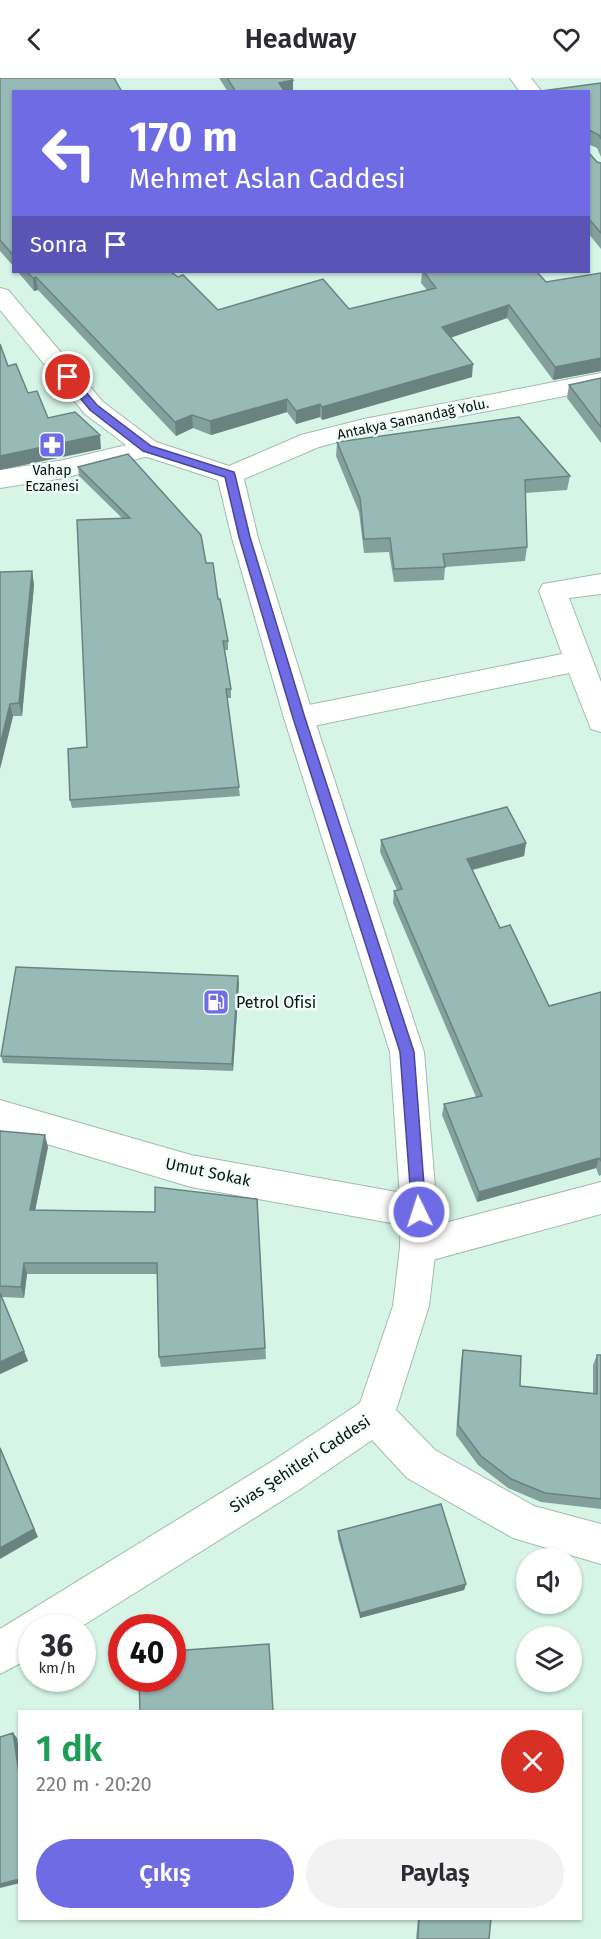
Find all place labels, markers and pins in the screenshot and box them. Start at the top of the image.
pin [42,351,93,402]
pharmacy icon: Vahap Eczanesi [37,430,67,460]
place label: Vahap Eczanesi [25,462,79,495]
fuel station icon: Petrol Ofisi [201,987,231,1017]
place label: Petrol Ofisi [236,993,316,1012]

